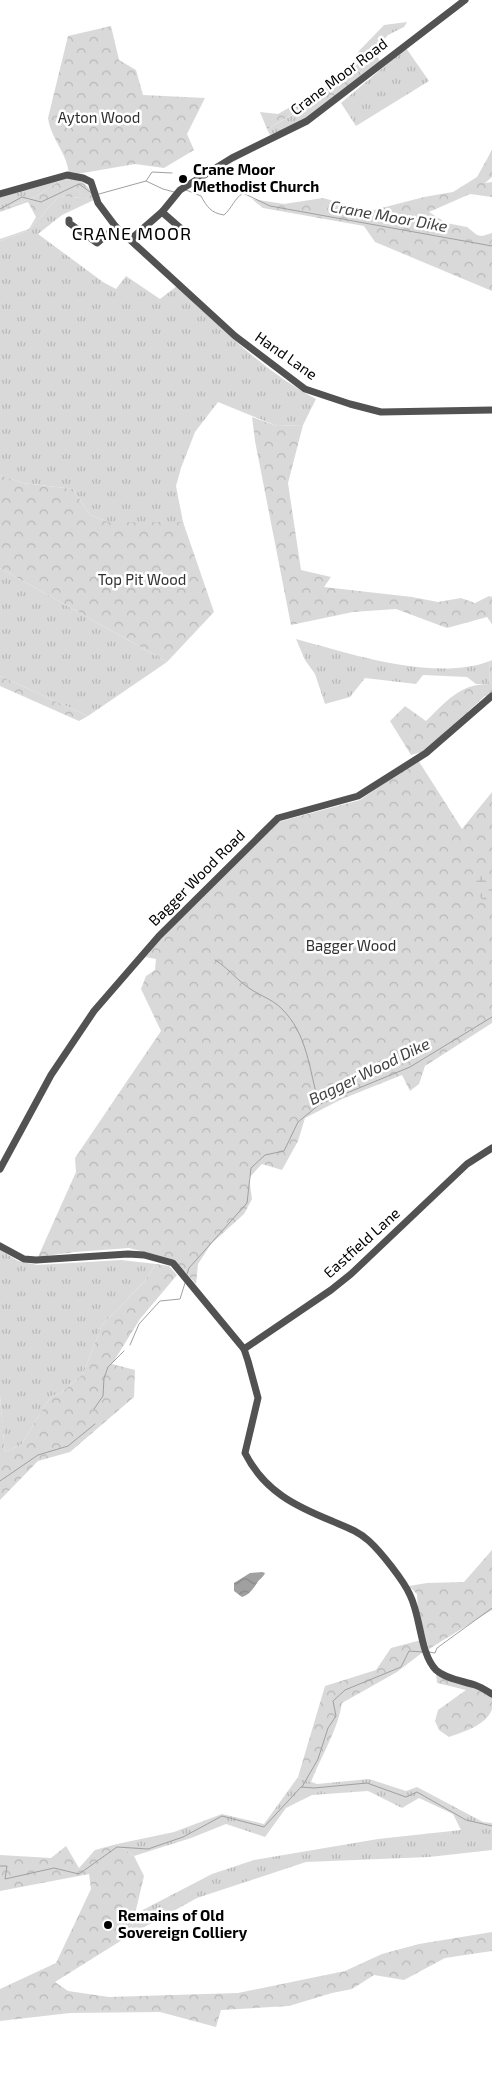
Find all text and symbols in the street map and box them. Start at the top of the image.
street label: Crane Moor Road [286,34,390,119]
park label: Ayton Wood [58,108,140,126]
place label: Crane Moor Methodist Church [193,160,319,195]
marker: Crane Moor Methodist Church [177,173,189,185]
water label: Crane Moor Dike [329,196,450,235]
district label: CRANE MOOR [72,222,192,244]
street label: Hand Lane [252,327,321,383]
park label: Top Pit Wood [98,570,186,588]
street label: Bagger Wood Road [144,825,248,929]
park label: Bagger Wood [306,936,396,954]
water label: Bagger Wood Dike [305,1033,433,1108]
street label: Eastfield Lane [320,1203,403,1281]
place label: Remains of Old Sovereign Colliery [118,1906,248,1942]
marker: Remains of Old Sovereign Colliery [102,1919,114,1931]

